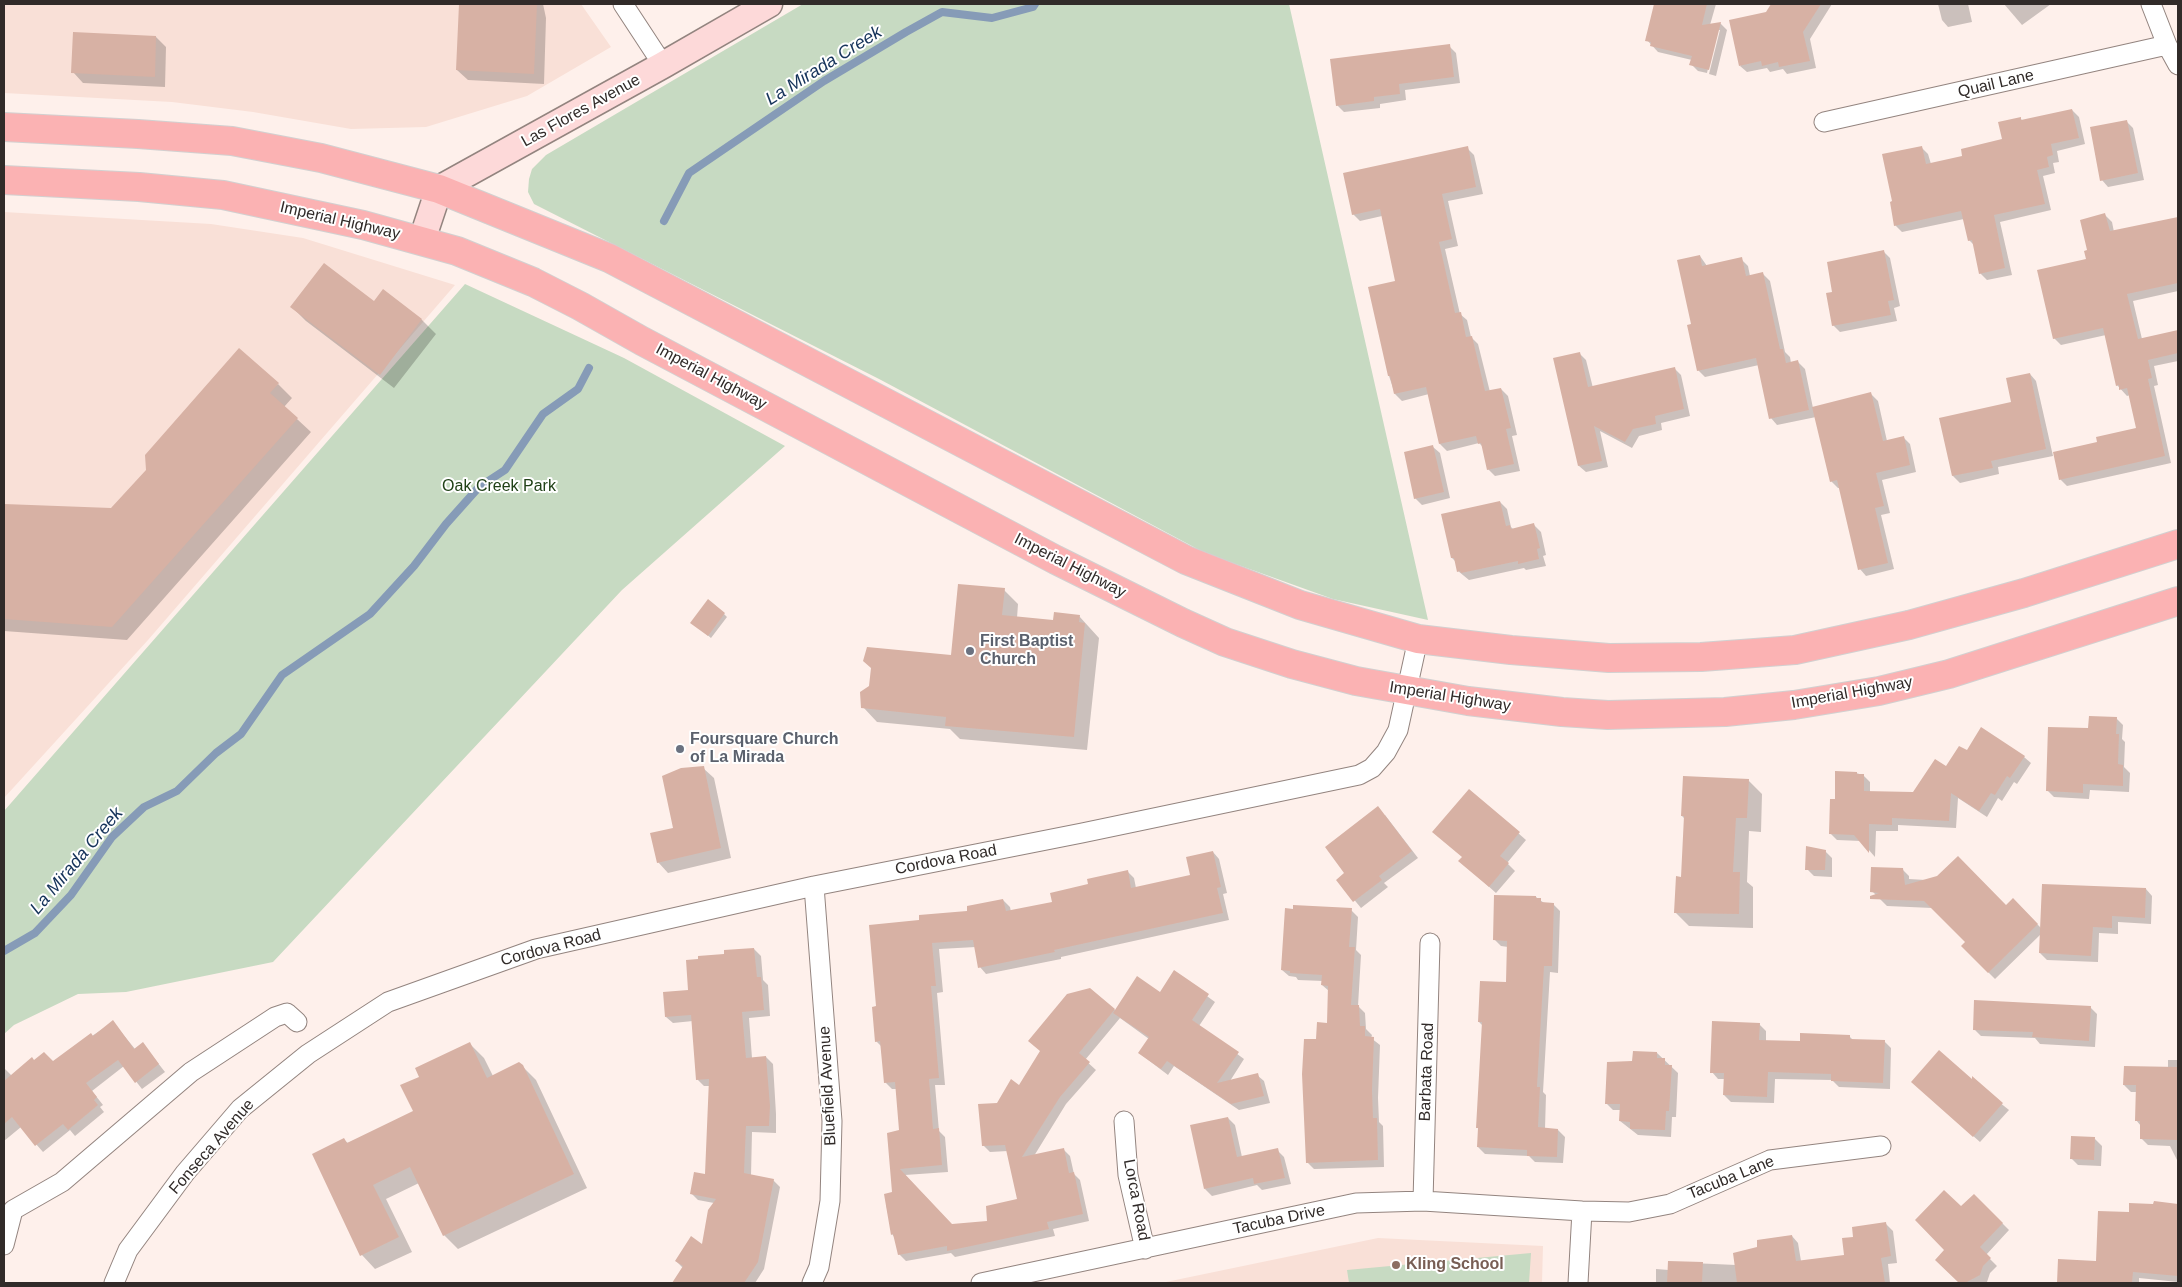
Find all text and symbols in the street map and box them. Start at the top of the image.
water label: La Mirada Creek [762,22,886,110]
street label: Quail Lane [1956,66,2036,102]
street label: Las Flores Avenue [518,70,644,152]
street label: Imperial Highway [278,198,402,244]
street label: Imperial Highway [652,340,770,414]
park label: Oak Creek Park [442,477,556,497]
street label: Imperial Highway [1011,530,1129,602]
place label: First Baptist Church [980,632,1073,670]
marker: First Baptist Church [964,645,976,657]
street label: Imperial Highway [1790,673,1914,713]
street label: Imperial Highway [1388,678,1512,716]
place label: Foursquare Church of La Mirada [690,730,838,768]
marker: Foursquare Church of La Mirada [674,743,686,755]
water label: La Mirada Creek [26,803,128,919]
street label: Cordova Road [894,841,998,879]
street label: Cordova Road [499,925,603,971]
street label: Barbata Road [1416,1022,1438,1122]
street label: Bluefield Avenue [815,1026,841,1146]
street label: Fonseca Avenue [165,1095,259,1199]
street label: Tacuba Lane [1685,1152,1777,1204]
street label: Lorca Road [1119,1158,1153,1242]
street label: Tacuba Drive [1231,1201,1327,1239]
place label: Kling School [1406,1255,1504,1275]
marker: Kling School [1390,1259,1402,1271]

